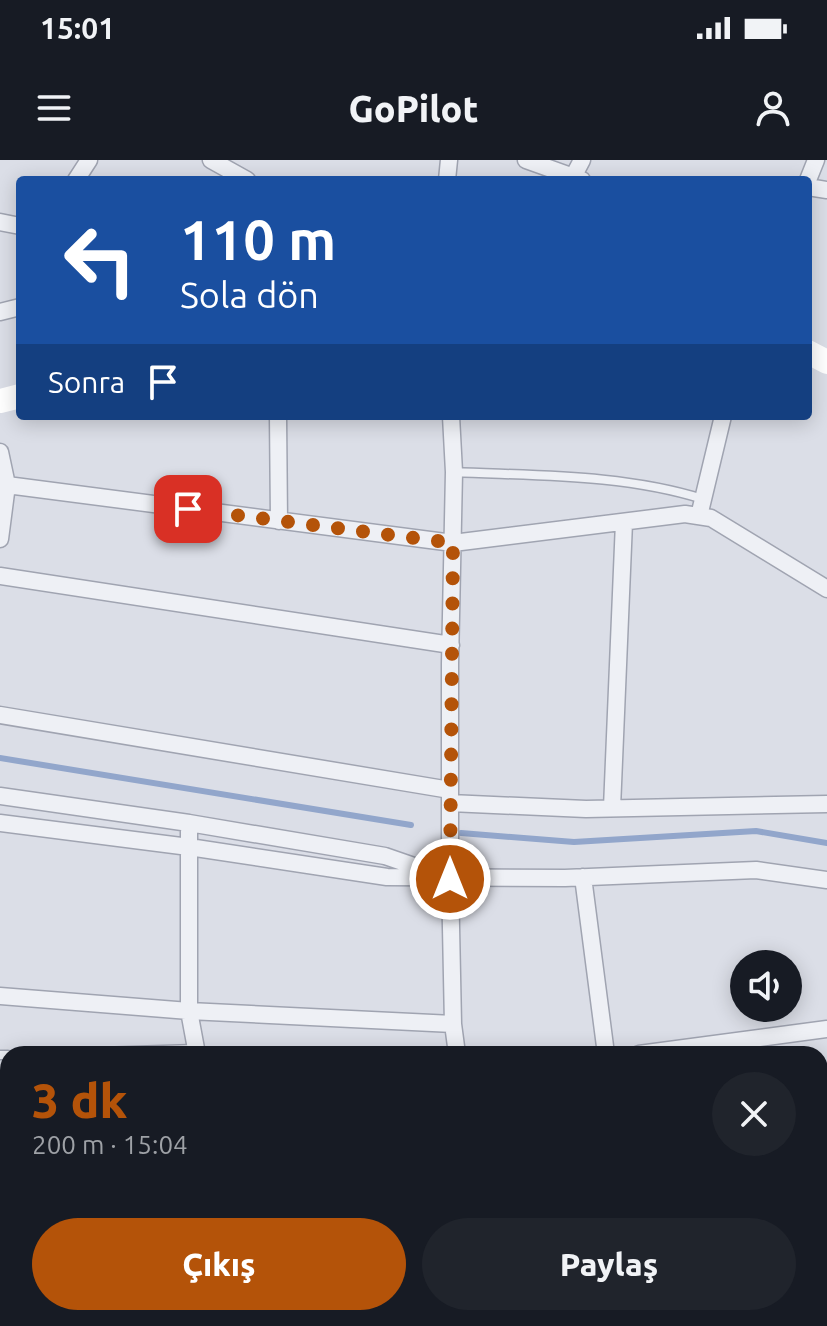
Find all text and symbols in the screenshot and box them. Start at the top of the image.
text: 15:01 [40,11,115,45]
icon: menu [32,86,76,130]
icon: person [751,86,795,130]
text: GoPilot [349,88,478,129]
icon: left [48,208,152,312]
text: 110 m [180,208,336,271]
text: Sola dön [180,274,319,315]
icon: arrive [141,360,185,404]
text: Sonra [48,365,125,399]
pin [154,475,222,543]
icon: arrive [166,487,210,531]
position arrow [408,837,492,921]
map controls [730,950,802,1022]
button: sound [730,950,802,1022]
button: close [712,1072,796,1156]
text: 3 dk [32,1073,127,1127]
text: 200 m · 15:04 [32,1130,188,1159]
button: Çıkış [32,1218,406,1310]
button: Paylaş [422,1218,796,1310]

